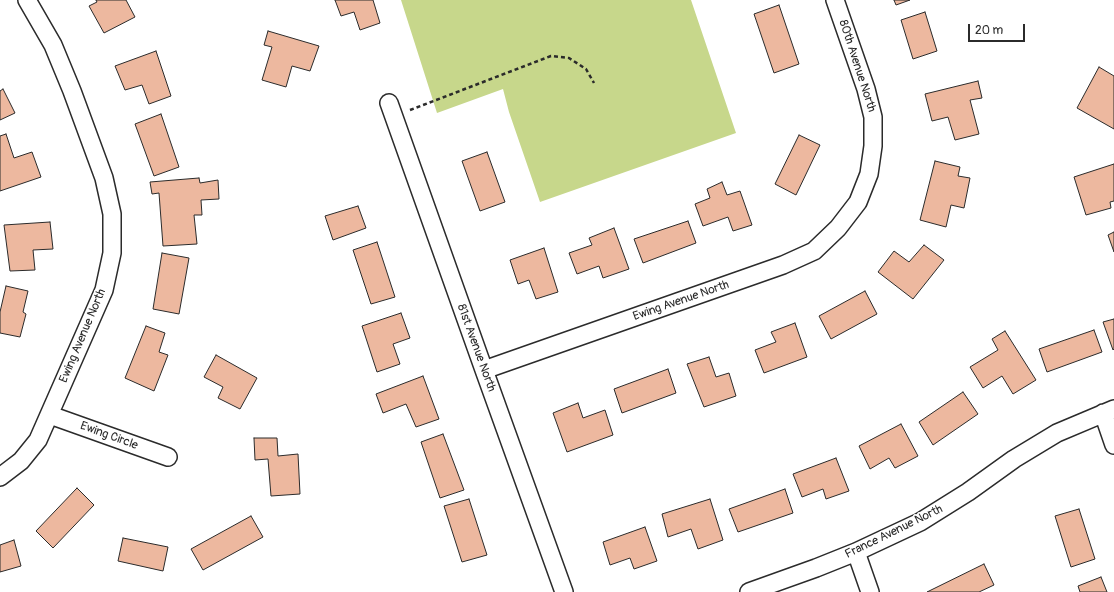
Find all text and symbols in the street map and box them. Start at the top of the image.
scale bar [970,16,1027,42]
street label: 80th Avenue North [835,18,879,114]
text: 20 m [975,23,1003,38]
street label: Ewing Avenue North [631,278,731,324]
street label: Ewing Avenue North [57,287,109,385]
street label: 81st Avenue North [453,302,499,394]
street label: Ewing Circle [78,419,140,453]
street label: France Avenue North [843,502,945,562]

